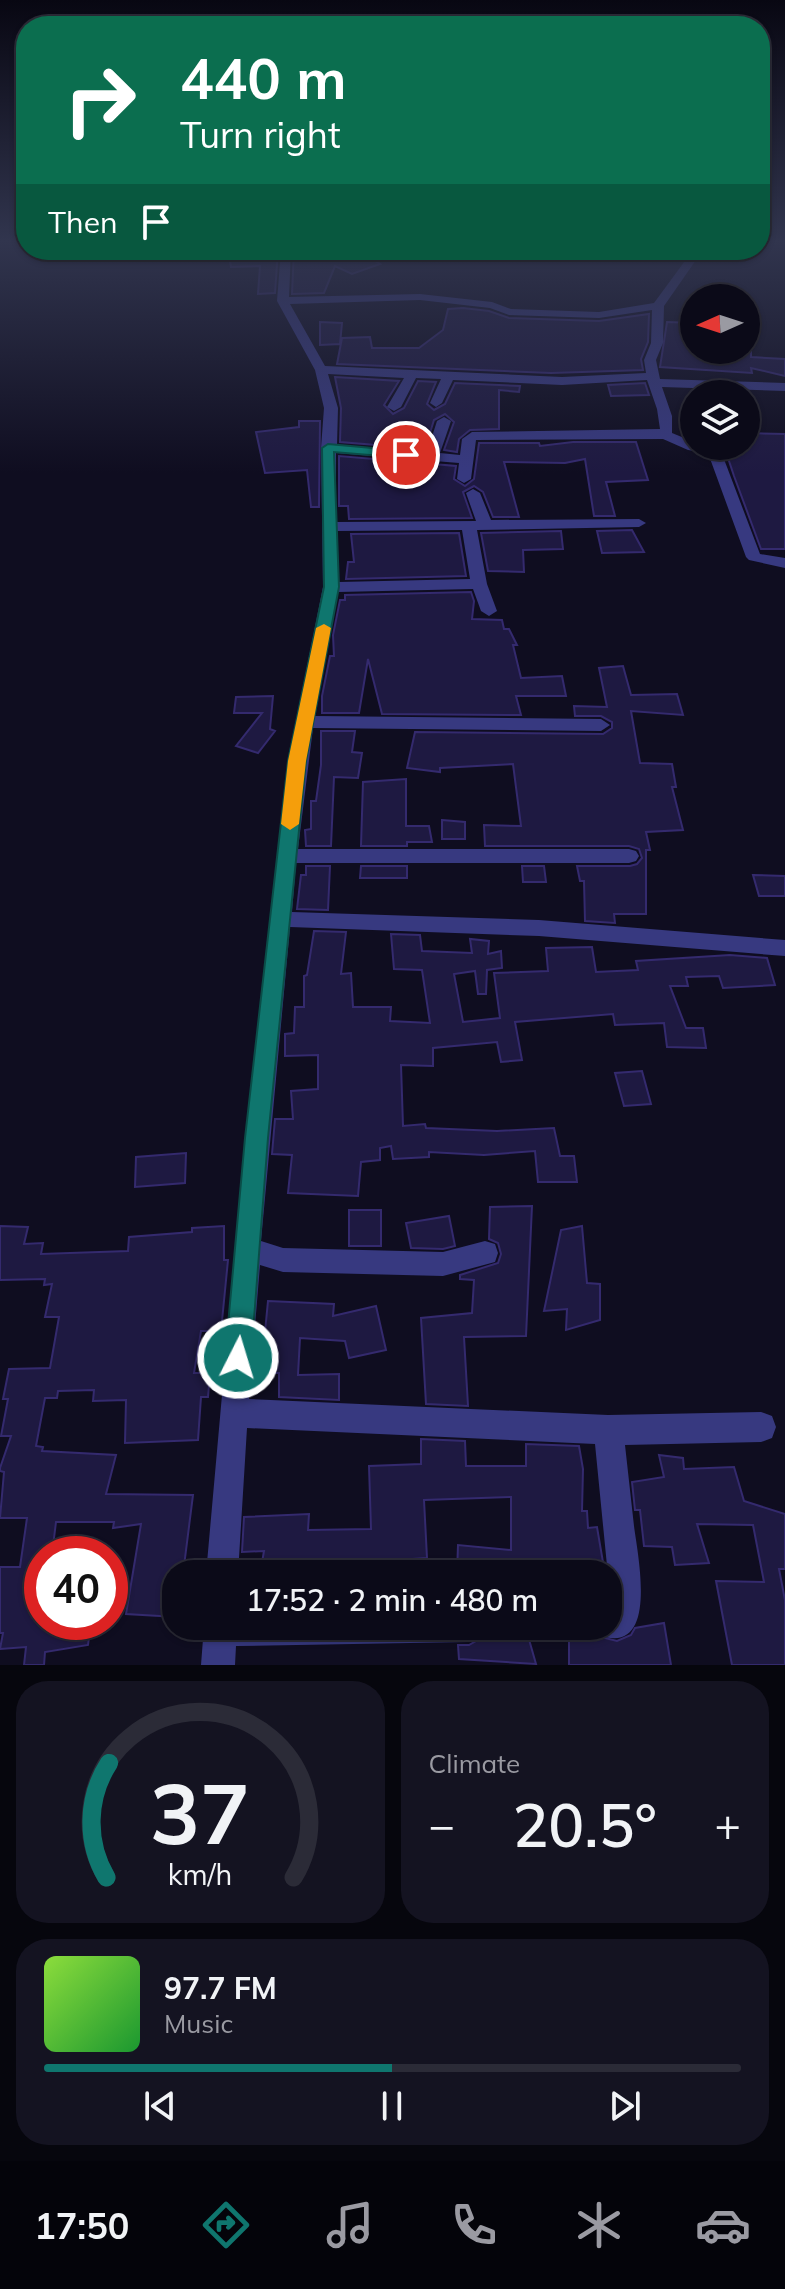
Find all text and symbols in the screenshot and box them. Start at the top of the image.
text: 440 m [180,43,347,113]
icon: right [48,48,152,152]
text: Turn right [180,112,341,157]
icon: arrive [134,200,178,244]
text: Then [48,203,118,241]
north arrow [680,284,760,364]
map controls [680,284,760,460]
button: layers [680,380,760,460]
pin [372,421,440,489]
icon: arrive [384,433,428,477]
position arrow [196,1316,280,1400]
speed limit sign: 40 [24,1536,128,1640]
text: 17:52 · 2 min · 480 m [246,1581,538,1619]
text: Climate [429,1747,520,1780]
text: 37 [150,1760,250,1865]
text: 20.5° [512,1787,657,1862]
text: − [429,1797,455,1852]
text: + [715,1797,741,1852]
text: km/h [168,1856,233,1892]
text: 97.7 FM [164,1969,277,2007]
text: Music [164,2007,233,2040]
icon: previous [138,2084,182,2128]
icon: pause [370,2084,414,2128]
icon: next [603,2084,647,2128]
icon: directions [198,2197,254,2253]
icon: music [322,2197,378,2253]
icon: phone [446,2197,502,2253]
icon: climate [571,2197,627,2253]
icon: car [695,2197,751,2253]
text: 17:50 [34,2203,129,2248]

